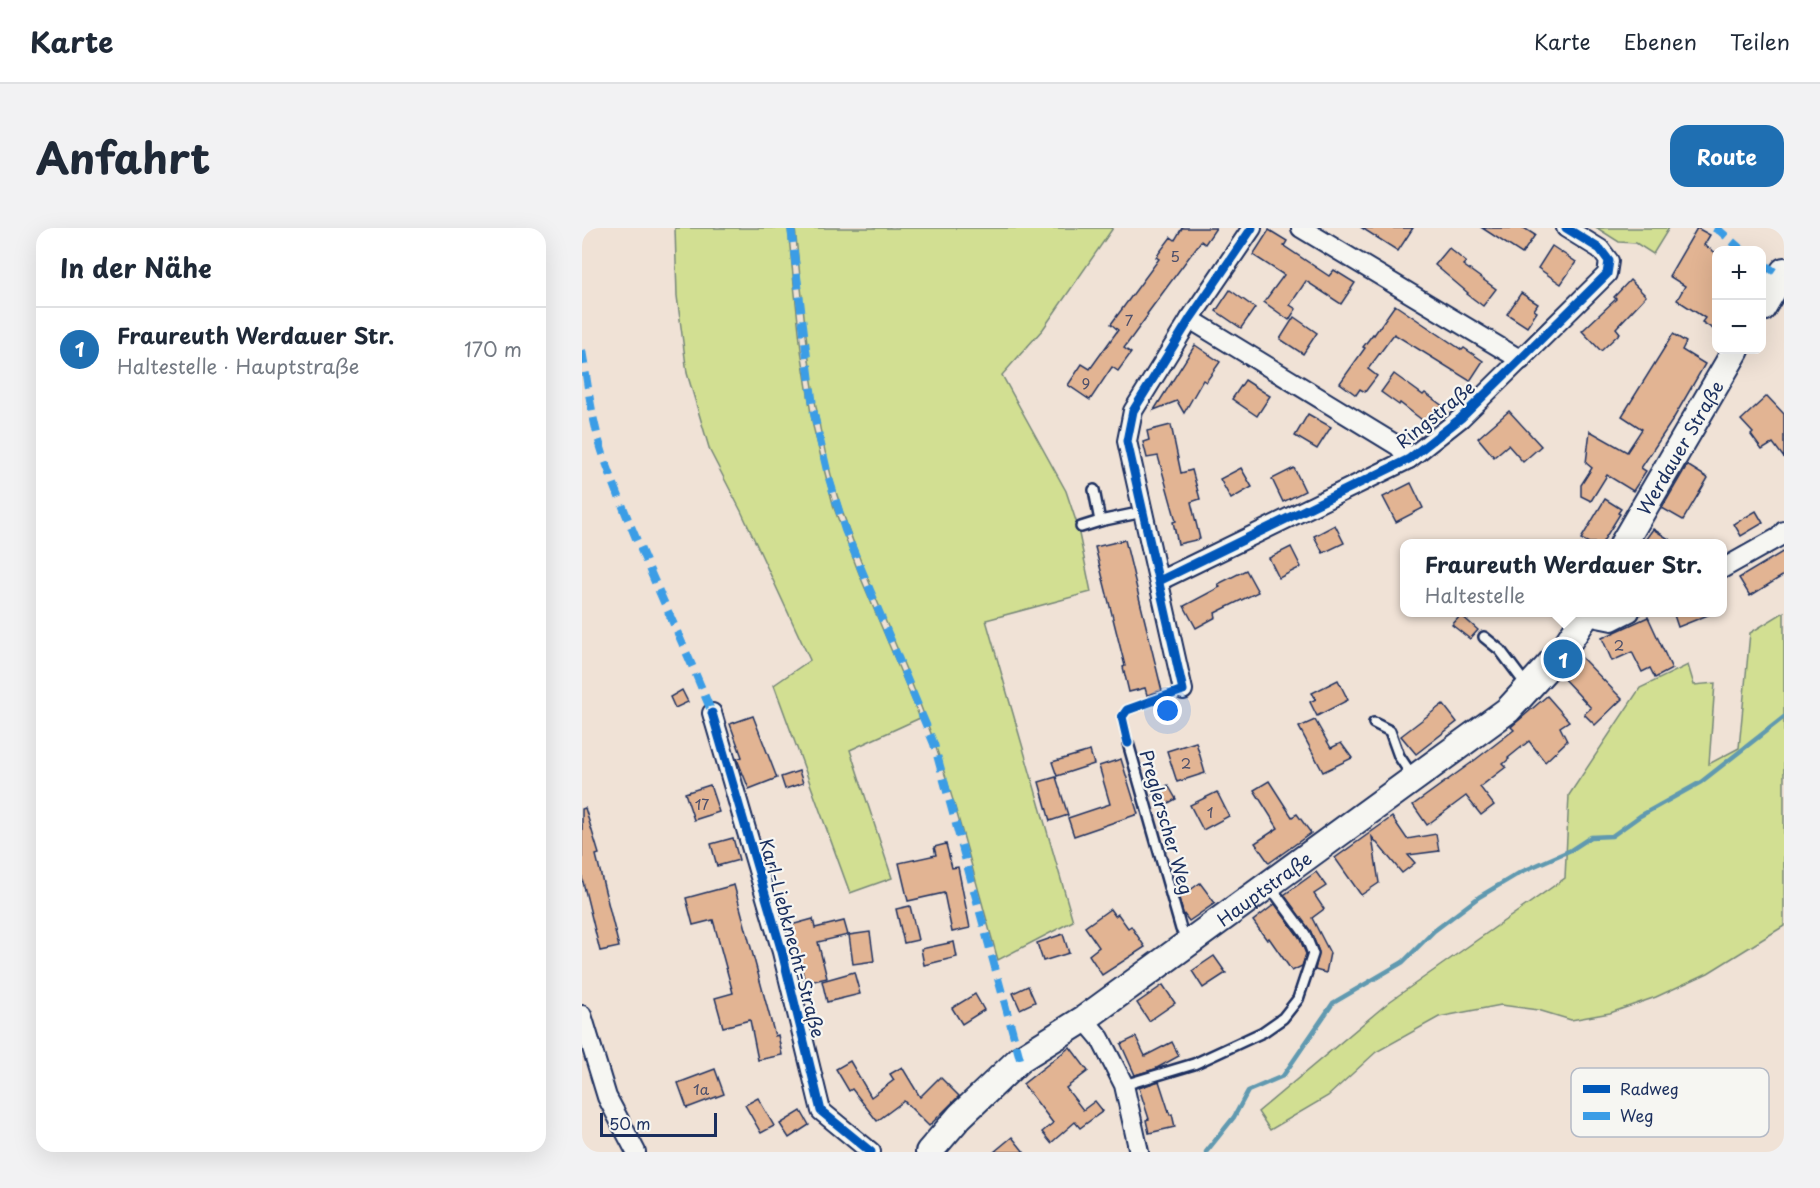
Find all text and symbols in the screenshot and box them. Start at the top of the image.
text: Karte [30,20,113,63]
text: Karte [1534,25,1591,57]
text: Ebenen [1624,25,1697,57]
text: Teilen [1730,25,1790,57]
text: Anfahrt [36,125,210,188]
button: Route [1670,125,1784,187]
house number: 5 [1170,244,1180,267]
map controls [1712,246,1766,354]
button: + [1712,246,1766,300]
text: In der Nähe [60,248,212,287]
button: − [1712,300,1766,354]
house number: 7 [1125,308,1134,331]
text: Fraureuth Werdauer Str. [117,318,394,351]
text: 1 [75,334,84,364]
text: 170 m [464,334,522,364]
text: Haltestelle · Hauptstraße [117,351,359,381]
house number: 9 [1082,371,1090,394]
street label: Ringstraße [1390,374,1480,454]
street label: Werdauer Straße [1630,375,1729,520]
popup [1400,539,1727,617]
text: Fraureuth Werdauer Str. [1425,547,1702,580]
text: Haltestelle [1425,580,1525,610]
house number: 2 [1614,633,1624,656]
pin: 1 [1544,636,1582,682]
your location [1153,696,1182,725]
street label: Preglerscher Weg [1133,746,1201,898]
house number: 2 [1181,751,1191,774]
house number: 17 [695,792,709,815]
house number: 1 [1207,800,1213,823]
street label: Karl-Liebknecht-Straße [753,835,833,1041]
street label: Hauptstraße [1211,844,1317,932]
legend [1571,1068,1769,1137]
text: Radweg [1620,1076,1679,1100]
house number: 1a [693,1077,710,1100]
text: Weg [1620,1103,1653,1127]
scale bar [600,1110,717,1138]
text: 50 m [609,1111,650,1135]

